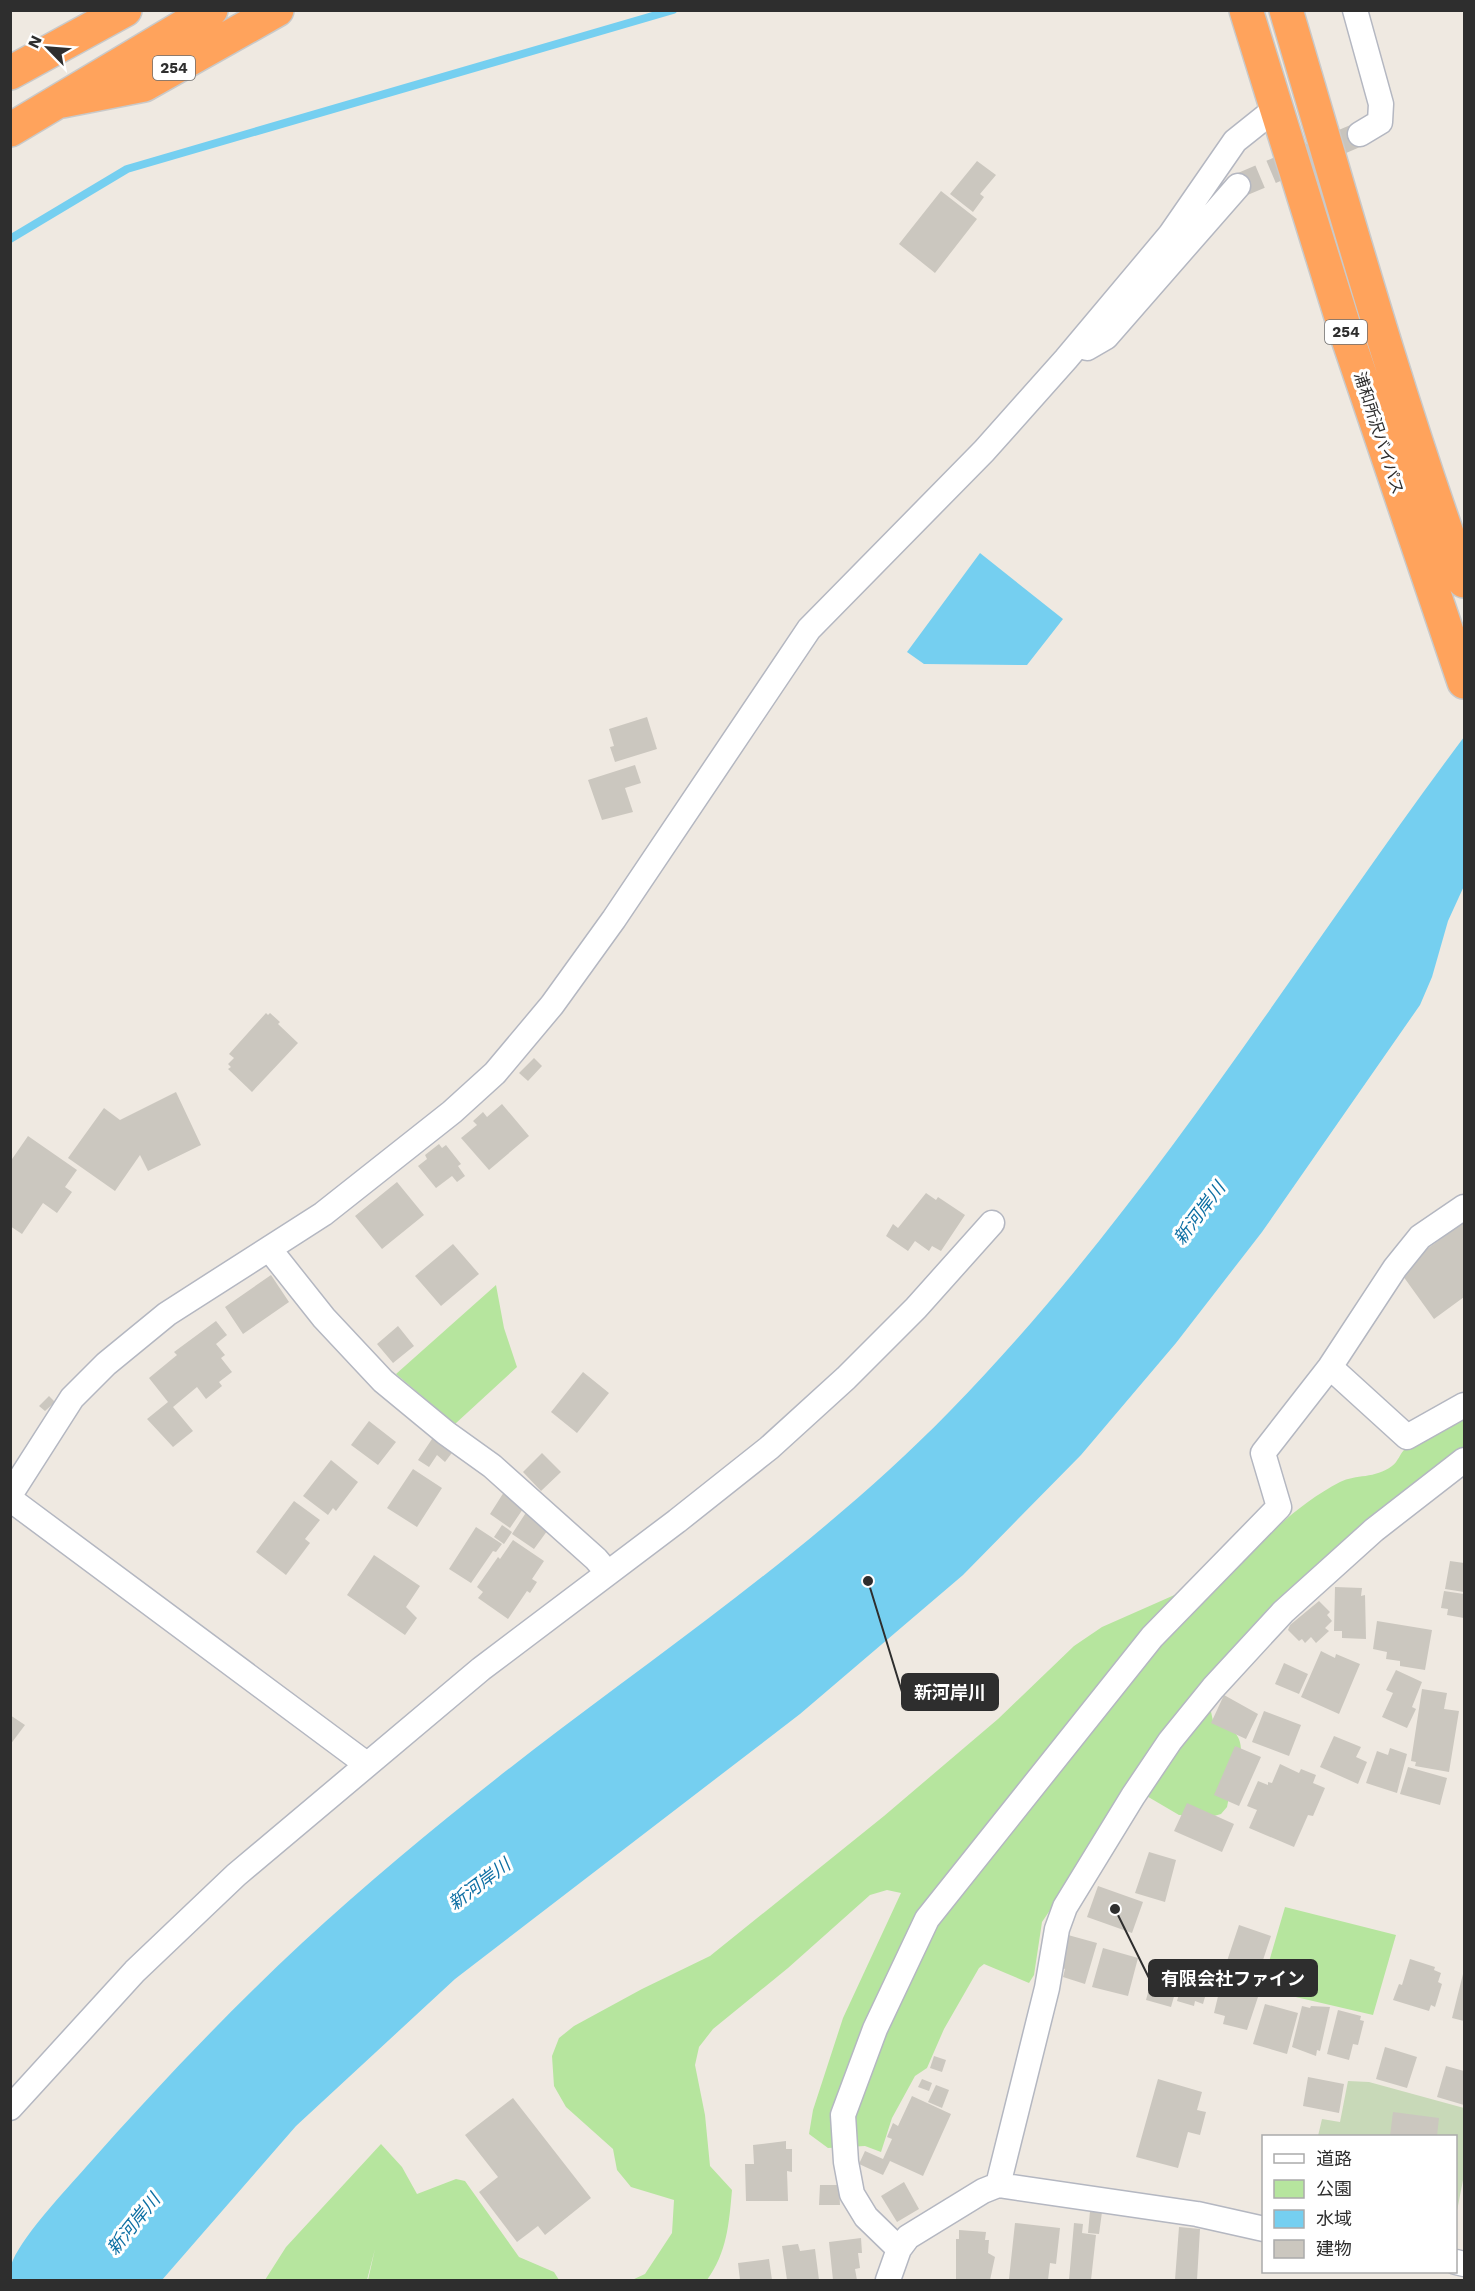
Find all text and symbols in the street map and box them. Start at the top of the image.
north arrow [18,18,78,78]
text: N [24,32,46,51]
road number: 254 [153,56,195,80]
road number: 254 [1325,320,1367,344]
street label: 浦和所沢バイパス [1350,369,1408,497]
water label: 新河岸川 [1169,1176,1230,1248]
callout: 新河岸川 [902,1674,998,1710]
text: 新河岸川 [914,1682,986,1703]
water label: 新河岸川 [444,1853,516,1914]
callout: 有限会社ファイン [1149,1960,1317,1996]
text: 有限会社ファイン [1161,1968,1305,1989]
legend [1262,2135,1457,2273]
text: 道路 [1316,2148,1352,2169]
text: 公園 [1316,2178,1352,2199]
water label: 新河岸川 [102,2188,165,2259]
text: 水域 [1316,2208,1352,2229]
text: 建物 [1316,2238,1352,2259]

